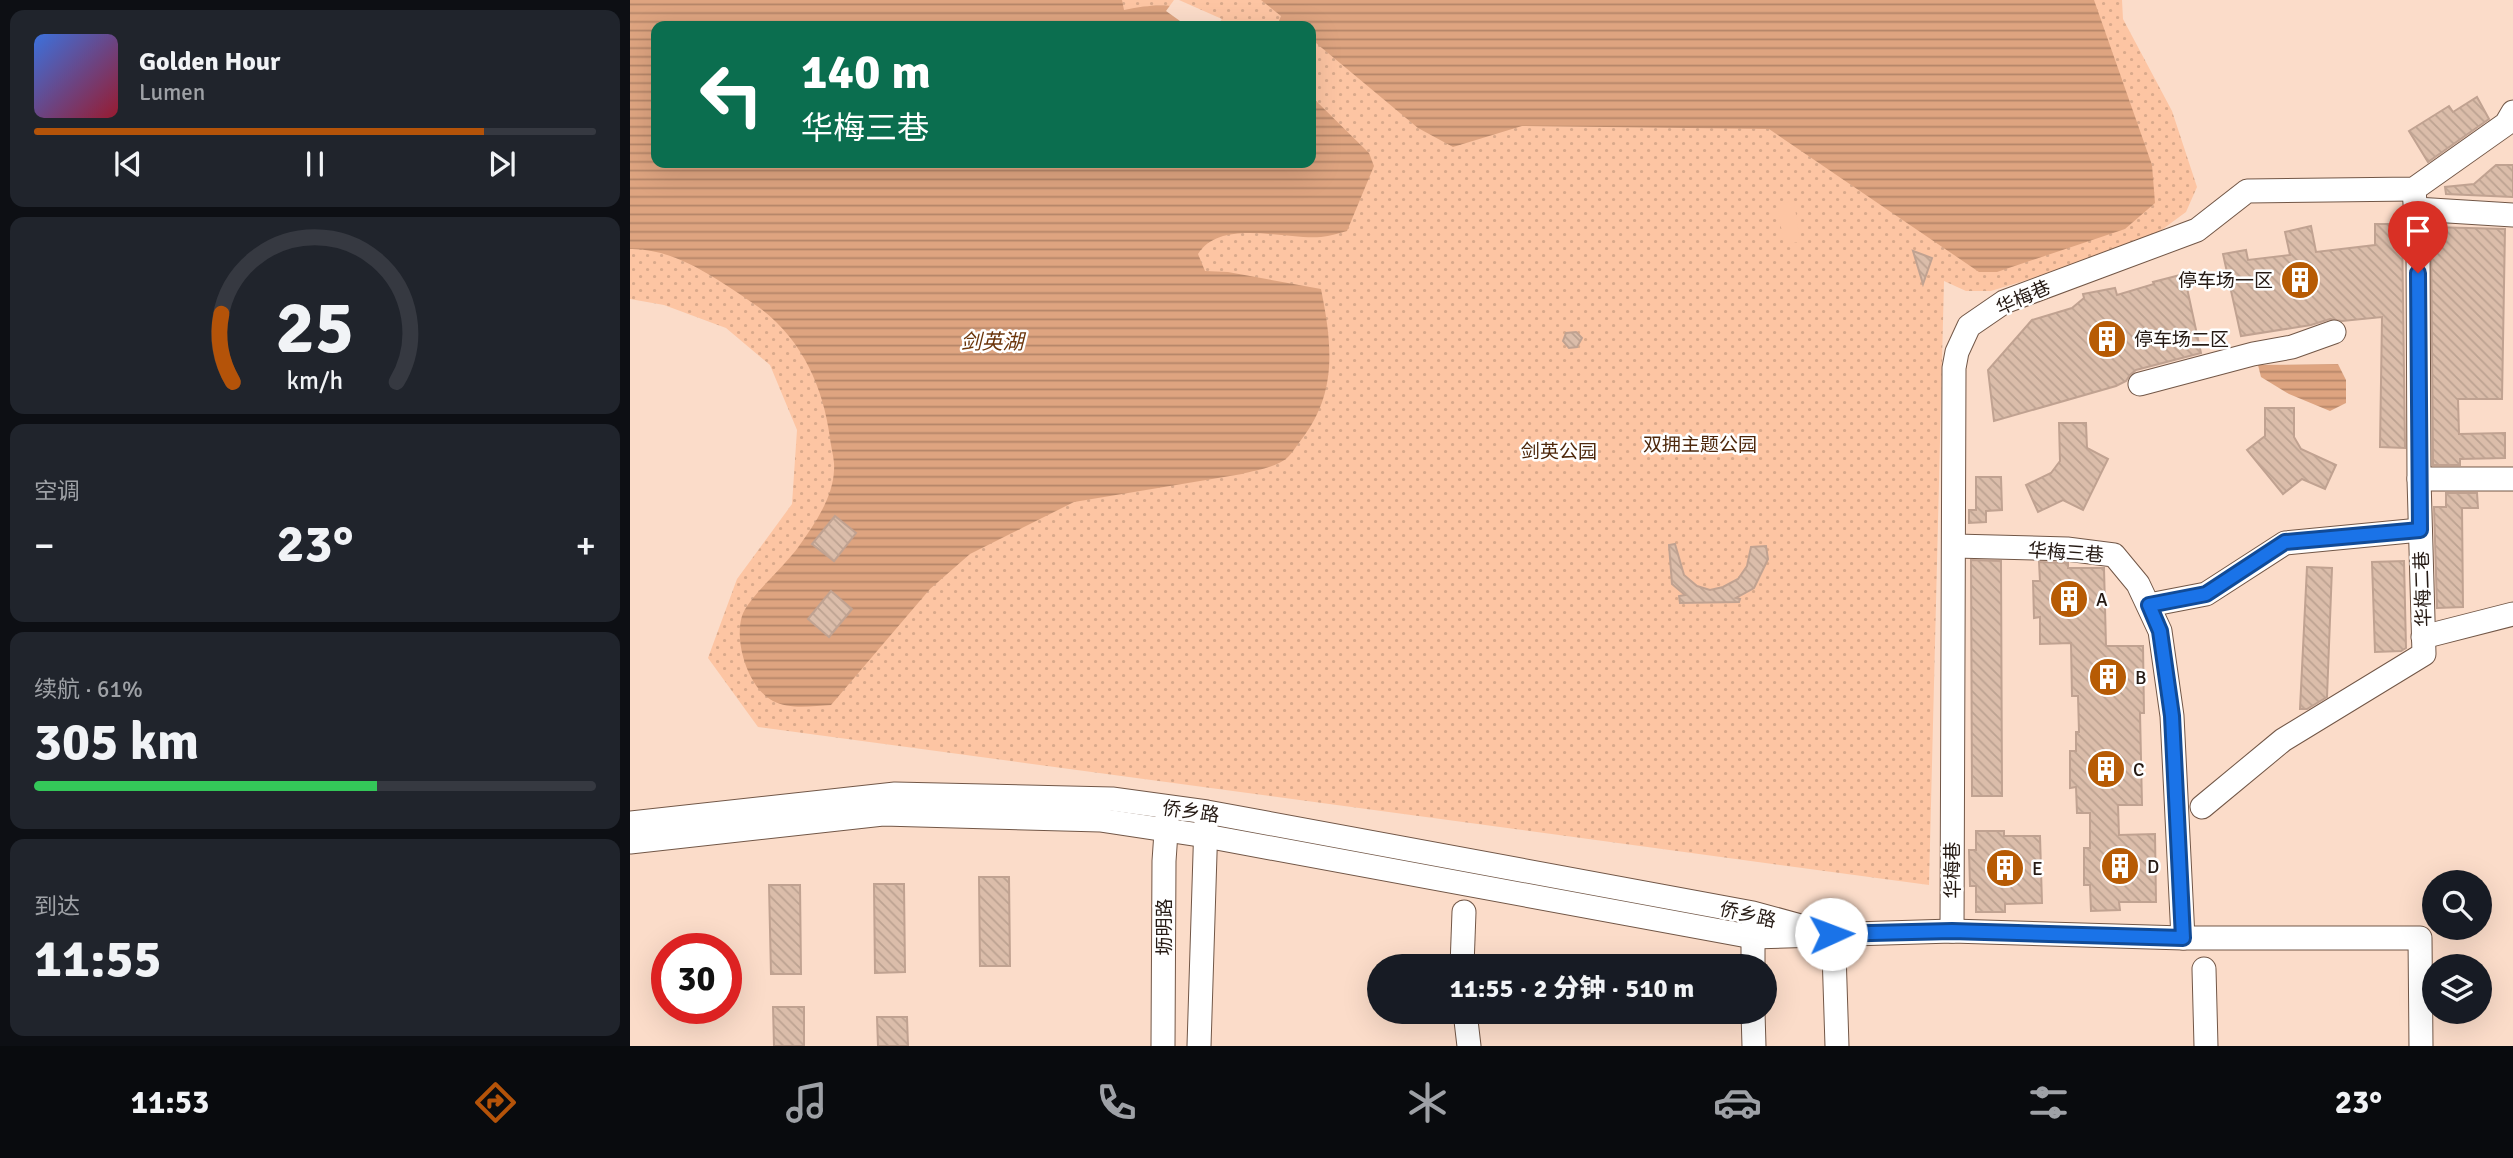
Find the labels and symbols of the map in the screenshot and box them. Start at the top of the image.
pin [2388,201,2448,273]
building icon: 停车场一区 [2279,259,2321,301]
place label: 停车场一区 [2178,269,2273,293]
street label: 华梅巷 [1992,275,2054,320]
building icon: 停车场二区 [2086,318,2128,360]
place label: 停车场二区 [2134,328,2229,352]
water label: 剑英湖 [961,329,1026,355]
park label: 双拥主题公园 [1643,433,1757,457]
park label: 剑英公园 [1521,440,1597,464]
street label: 华梅三巷 [2027,538,2105,568]
street label: 华梅二巷 [2410,551,2436,627]
building icon: A [2048,578,2090,620]
place label: A [2096,588,2108,612]
building icon: B [2087,656,2129,698]
place label: B [2135,666,2147,690]
building icon: C [2085,748,2127,790]
place label: C [2133,758,2144,782]
street label: 侨乡路 [1161,796,1221,828]
street label: 华梅巷 [1941,841,1965,899]
building icon: D [2099,845,2141,887]
building icon: E [1984,847,2026,889]
place label: D [2147,855,2159,879]
place label: E [2032,857,2043,881]
street label: 侨乡路 [1717,897,1778,933]
position arrow [1794,897,1868,971]
street label: 坜明路 [1153,898,1177,956]
speed limit sign: 30 [651,933,742,1024]

